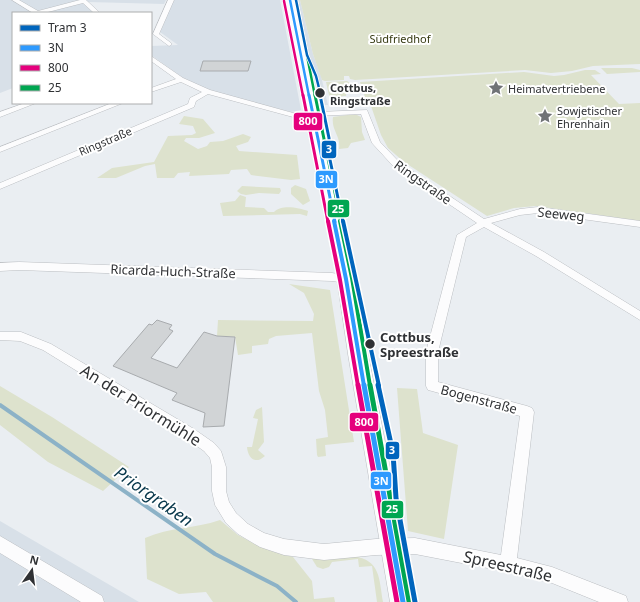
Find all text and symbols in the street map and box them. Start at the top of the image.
legend [12,12,152,104]
text: Tram 3 [48,19,87,36]
park label: Südfriedhof [370,31,432,46]
text: 3N [48,39,64,56]
text: 800 [48,59,69,76]
text: 25 [48,79,62,96]
place icon: Heimatvertriebene [487,79,505,97]
place label: Cottbus, Ringstraße [330,80,391,108]
place label: Heimatvertriebene [508,81,605,96]
marker: Cottbus, Ringstraße [313,86,327,100]
place label: Sowjetischer Ehrenhain [557,103,623,131]
place icon: Sowjetischer Ehrenhain [536,107,554,125]
line badge: 800 [293,112,323,131]
text: 800 [299,113,317,128]
street label: Ringstraße [76,123,134,159]
line badge: 3 [321,140,337,159]
text: 3 [326,141,332,156]
street label: Ringstraße [391,156,455,208]
line badge: 3N [315,170,338,189]
text: 3N [318,171,334,186]
line badge: 25 [327,199,350,218]
text: 25 [332,201,344,216]
street label: Seeweg [537,203,585,225]
street label: Ricarda-Huch-Straße [110,260,236,282]
place label: Cottbus, Spreestraße [380,328,459,361]
marker: Cottbus, Spreestraße [363,337,377,351]
street label: An der Priormühle [76,359,206,451]
street label: Bogenstraße [439,380,519,418]
line badge: 800 [349,412,379,432]
text: 800 [355,414,373,429]
line badge: 3 [385,441,400,460]
text: 3 [389,442,395,457]
water label: Priorgraben [110,460,198,532]
line badge: 3N [370,471,392,490]
text: 3N [373,473,389,488]
line badge: 25 [381,500,404,519]
text: 25 [386,501,398,516]
street label: Spreestraße [461,545,555,587]
north arrow [12,550,52,590]
text: N [28,551,41,568]

